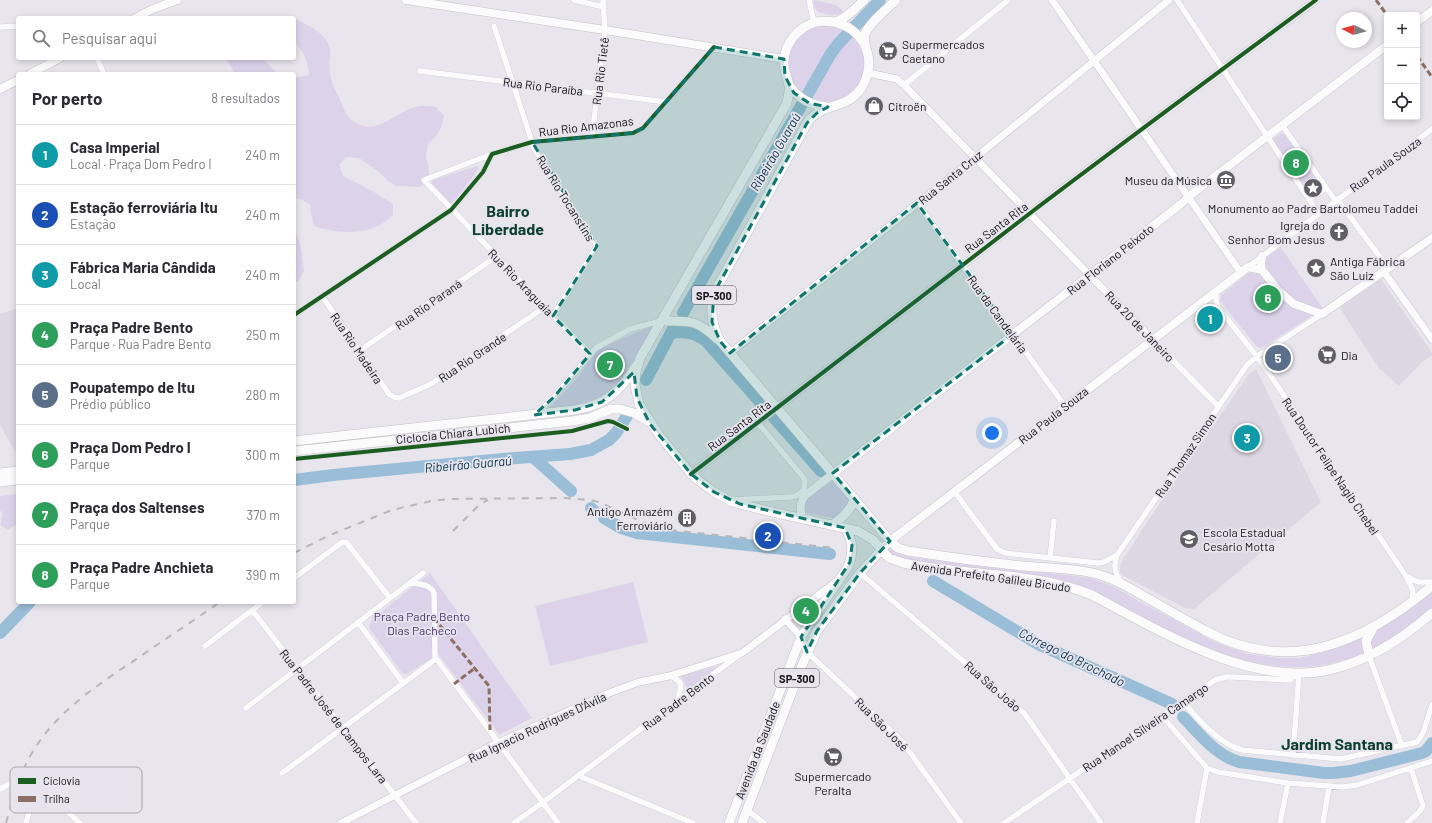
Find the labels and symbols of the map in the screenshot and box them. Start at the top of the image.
north arrow [1336,12,1372,48]
street label: Rua Rio Tietê [589,36,611,106]
place label: Supermercados Caetano [902,37,985,65]
supermarket icon: Supermercados Caetano [877,40,899,62]
street label: Rua Rio Paraíba [502,74,584,98]
shop icon: Citroën [863,95,885,117]
place label: Citroën [888,99,926,113]
water label: Ribeirão Guaraú [746,110,804,194]
street label: Rua Rio Amazonas [538,113,634,139]
street label: Rua Paula Souza [1347,133,1423,195]
street label: Rua Santa Cruz [915,147,985,207]
pin: 8 [1283,148,1309,178]
street label: Rua Rio Tocanstins [534,153,598,244]
museum icon: Museu da Música [1215,169,1237,191]
place label: Museu da Música [1125,173,1212,187]
place icon: Monumento ao Padre Bartolomeu Taddei [1302,177,1324,199]
street label: Rua Santa Rita [962,199,1030,255]
district label: Bairro Liberdade [472,201,544,238]
place label: Monumento ao Padre Bartolomeu Taddei [1208,201,1418,215]
place label: Igreja do Senhor Bom Jesus [1228,218,1325,246]
street label: Rua Floriano Peixoto [1064,221,1156,297]
church icon: Igreja do Senhor Bom Jesus [1328,221,1350,243]
street label: Rua Rio Araguaia [486,246,556,318]
place label: Antiga Fábrica São Luiz [1330,254,1405,282]
place icon: Antiga Fábrica São Luiz [1305,257,1327,279]
street label: Rua da Candelária [965,272,1031,356]
street label: Rua Rio Paraná [392,276,464,332]
pin: 6 [1255,283,1281,313]
road number: SP-300 [692,286,736,304]
street label: Rua 20 de Janeiro [1103,288,1177,364]
pin: 1 [1197,304,1223,334]
street label: Rua Rio Madeira [328,310,386,386]
street label: Rua Rio Grande [435,329,509,385]
pin: 5 [1265,343,1291,373]
supermarket icon: Dia [1316,344,1338,366]
place label: Dia [1341,348,1358,362]
pin: 7 [597,350,623,380]
street label: Rua Paula Souza [1015,383,1091,447]
street label: Rua Doutor Felipe Nagib Chebel [1280,395,1382,537]
street label: Rua Santa Rita [705,397,773,453]
street label: Rua Thomaz Simon [1152,410,1218,500]
street label: Ciclocia Chiara Lubich [395,420,511,446]
your location [982,423,1002,443]
pin: 3 [1234,423,1260,453]
water label: Ribeirão Guaraú [424,452,512,476]
place label: Antigo Armazém Ferroviário [587,504,673,532]
building icon: Antigo Armazém Ferroviário [676,507,698,529]
pin: 2 [755,521,781,551]
place label: Escola Estadual Cesário Motta [1203,525,1285,553]
school or university icon: Escola Estadual Cesário Motta [1178,528,1200,550]
street label: Avenida Prefeito Galileu Bicudo [910,558,1072,594]
pin: 4 [793,596,819,626]
park label: Praça Padre Bento Dias Pacheco [374,609,470,637]
water label: Córrego do Brochado [1016,624,1128,690]
street label: Rua Padre José de Campos Lara [277,646,391,786]
street label: Rua São João [962,658,1024,714]
street label: Rua Padre Bento [639,669,717,733]
road number: SP-300 [775,669,819,687]
street label: Rua Manoel Silveira Camargo [1079,680,1211,774]
street label: Rua Ignacio Rodrigues D'Ávila [466,689,608,765]
street label: Rua São José [852,694,912,754]
street label: Avenida da Saudade [732,699,782,801]
district label: Jardim Santana [1281,734,1393,753]
supermarket icon: Supermercado Peralta [822,746,844,768]
legend [10,767,142,813]
place label: Supermercado Peralta [795,769,871,797]
text: Ciclovia [43,774,80,787]
text: Trilha [43,792,70,805]

